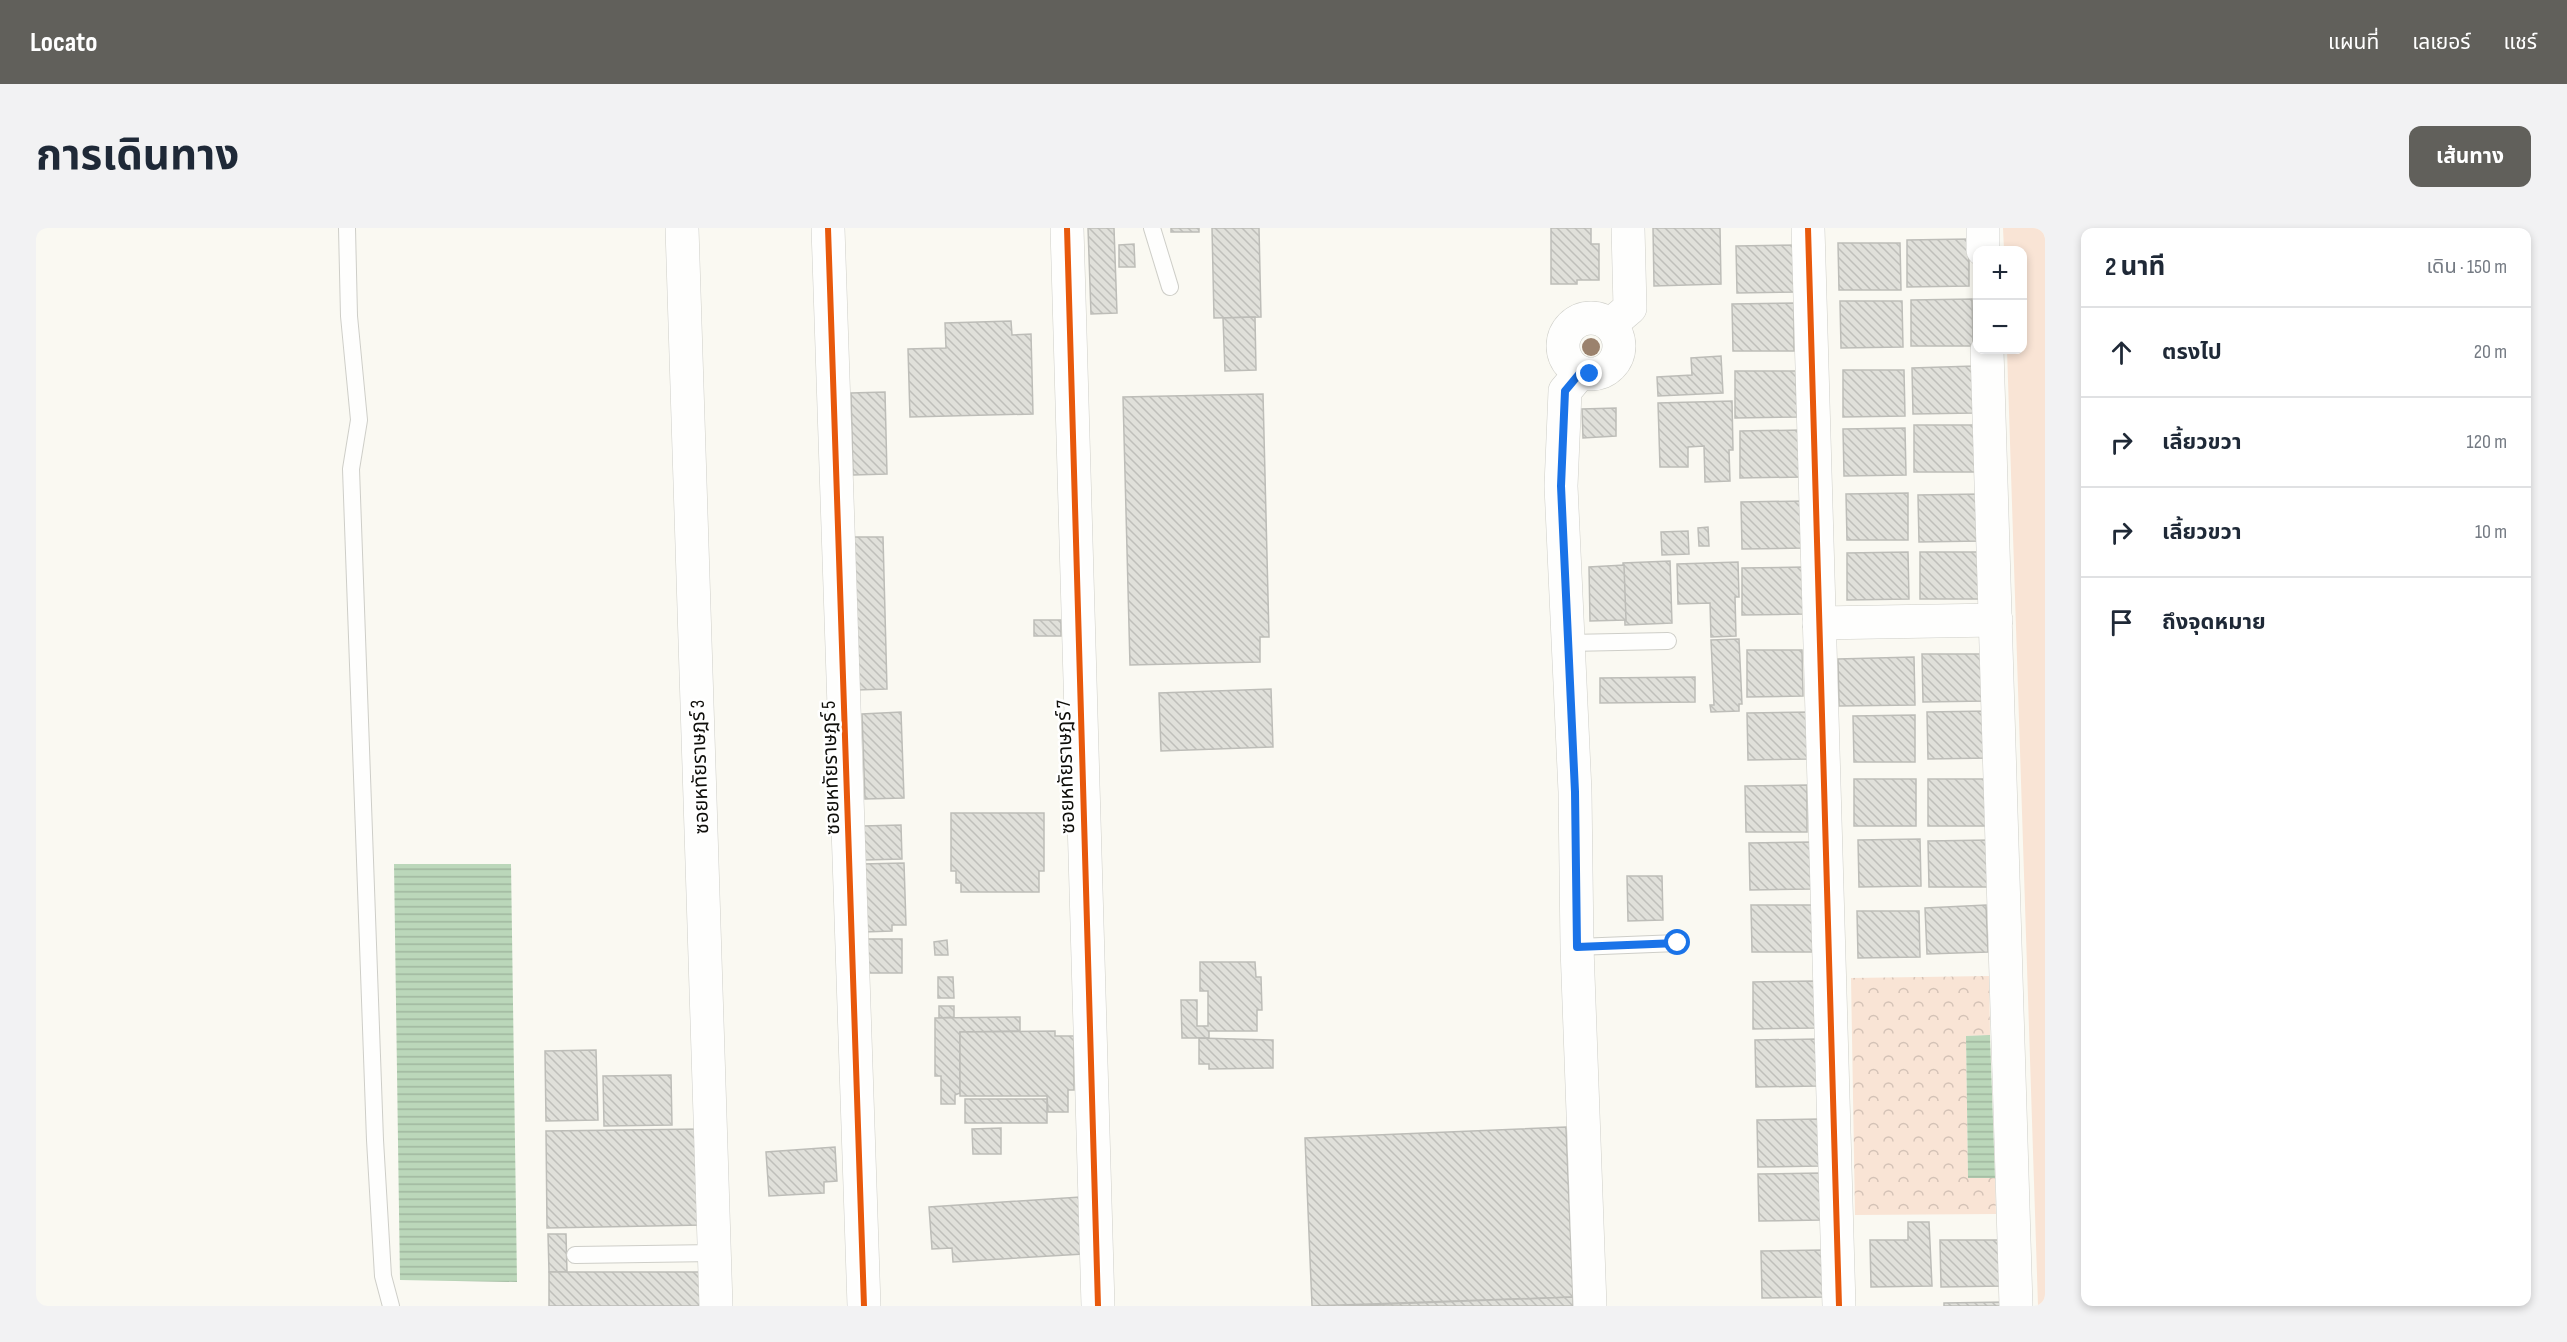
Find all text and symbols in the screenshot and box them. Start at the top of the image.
text: Locato [30,26,97,59]
text: แผนที่ [2328,30,2379,55]
text: เลเยอร์ [2412,30,2471,55]
text: แชร์ [2504,30,2537,55]
button: เส้นทาง [2409,126,2531,187]
text: การเดินทาง [36,131,239,182]
map controls [1973,246,2027,354]
button: + [1973,246,2027,300]
text: 2 นาที [2105,252,2165,283]
text: เดิน · 150 m [2426,255,2507,279]
button: − [1973,300,2027,354]
icon: ahead [2105,336,2138,369]
text: ตรงไป [2162,339,2222,366]
text: 20 m [2474,340,2507,364]
route end [1576,360,1602,386]
icon: right [2105,426,2138,459]
text: เลี้ยวขวา [2162,429,2242,456]
text: 120 m [2467,430,2507,454]
icon: right [2105,516,2138,549]
text: เลี้ยวขวา [2162,519,2242,546]
text: 10 m [2475,520,2507,544]
icon: arrive [2105,606,2138,639]
text: ถึงจุดหมาย [2162,609,2266,636]
street label: ซอยหทัยราษฎร์ 3 [686,699,714,835]
street label: ซอยหทัยราษฎร์ 7 [1052,700,1080,834]
street label: ซอยหทัยราษฎร์ 5 [817,701,845,835]
route start [1664,929,1690,955]

